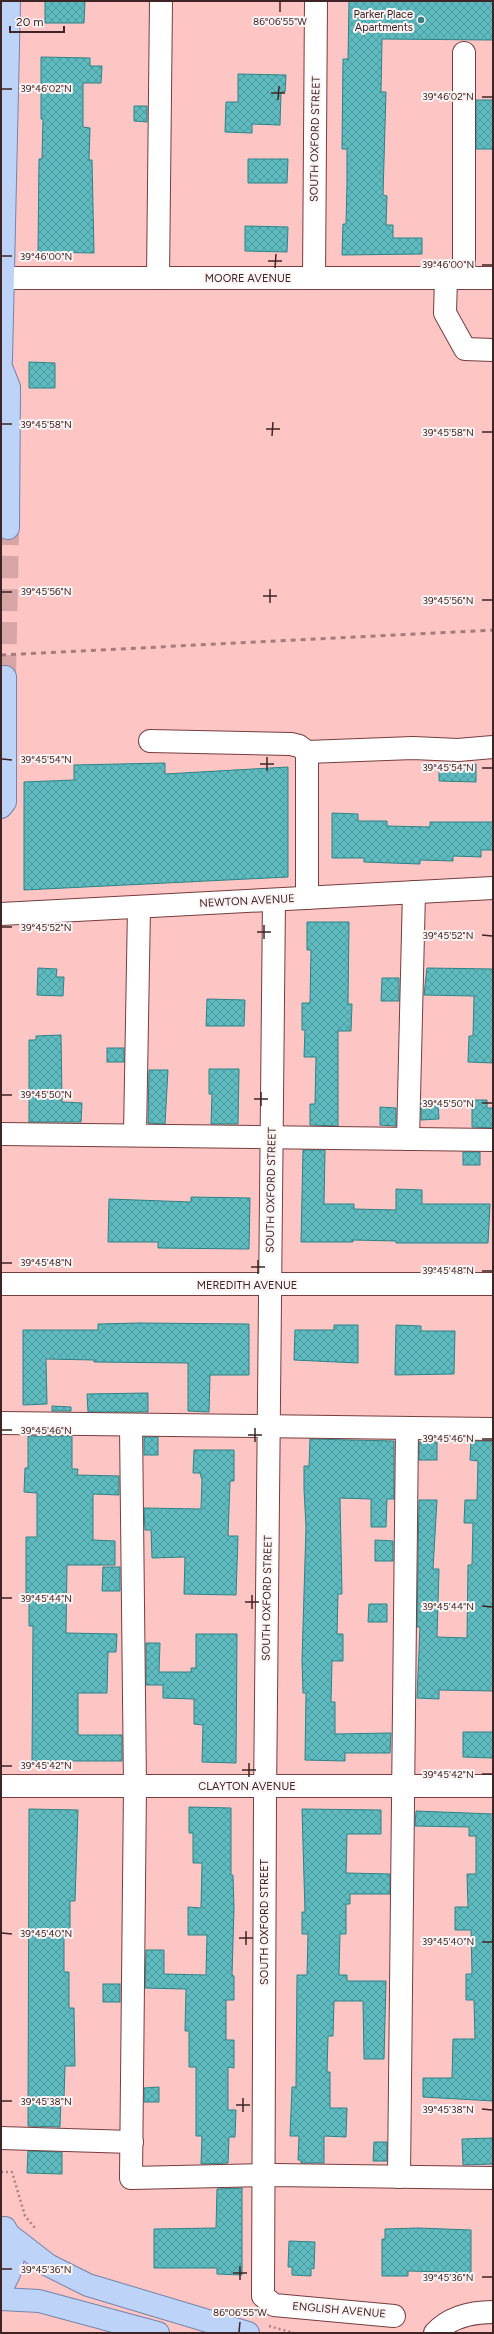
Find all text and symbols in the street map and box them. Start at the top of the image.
scale bar [10,8,64,34]
place label: Parker Place Apartments [353,8,413,34]
text: 20 m [16,15,44,29]
text: 86°06'55"W [253,15,307,28]
marker: Parker Place Apartments [416,15,426,25]
street label: SOUTH OXFORD STREET [307,76,323,202]
text: 39°46'02"N [20,82,72,95]
text: 39°46'02"N [422,90,474,103]
text: 39°46'00"N [20,250,72,263]
text: 39°46'00"N [422,258,474,271]
street label: MOORE AVENUE [205,272,291,285]
text: 39°45'58"N [20,418,72,431]
text: 39°45'58"N [422,426,474,439]
text: 39°45'56"N [20,585,72,598]
text: 39°45'56"N [422,594,474,607]
text: 39°45'54"N [20,753,72,766]
text: 39°45'54"N [422,761,474,774]
street label: NEWTON AVENUE [199,892,295,910]
text: 39°45'52"N [20,921,72,934]
text: 39°45'52"N [422,929,474,942]
text: 39°45'50"N [20,1088,72,1101]
text: 39°45'50"N [422,1097,474,1110]
street label: SOUTH OXFORD STREET [263,1127,279,1253]
text: 39°45'48"N [20,1256,72,1269]
text: 39°45'48"N [422,1264,474,1277]
street label: MEREDITH AVENUE [197,1279,297,1292]
text: 39°45'46"N [20,1424,72,1437]
text: 39°45'46"N [422,1432,474,1445]
street label: SOUTH OXFORD STREET [259,1535,275,1661]
text: 39°45'44"N [20,1592,72,1605]
text: 39°45'44"N [422,1600,474,1613]
text: 39°45'42"N [20,1759,72,1772]
text: 39°45'42"N [422,1768,474,1781]
street label: CLAYTON AVENUE [198,1780,296,1793]
street label: SOUTH OXFORD STREET [258,1859,271,1985]
text: 39°45'40"N [20,1927,72,1940]
text: 39°45'40"N [422,1935,474,1948]
text: 39°45'38"N [20,2095,72,2108]
text: 39°45'38"N [422,2103,474,2116]
text: 39°45'36"N [21,2263,71,2276]
text: 39°45'36"N [423,2271,473,2284]
street label: ENGLISH AVENUE [292,2299,386,2321]
text: 86°06'55"W [213,2306,267,2319]

